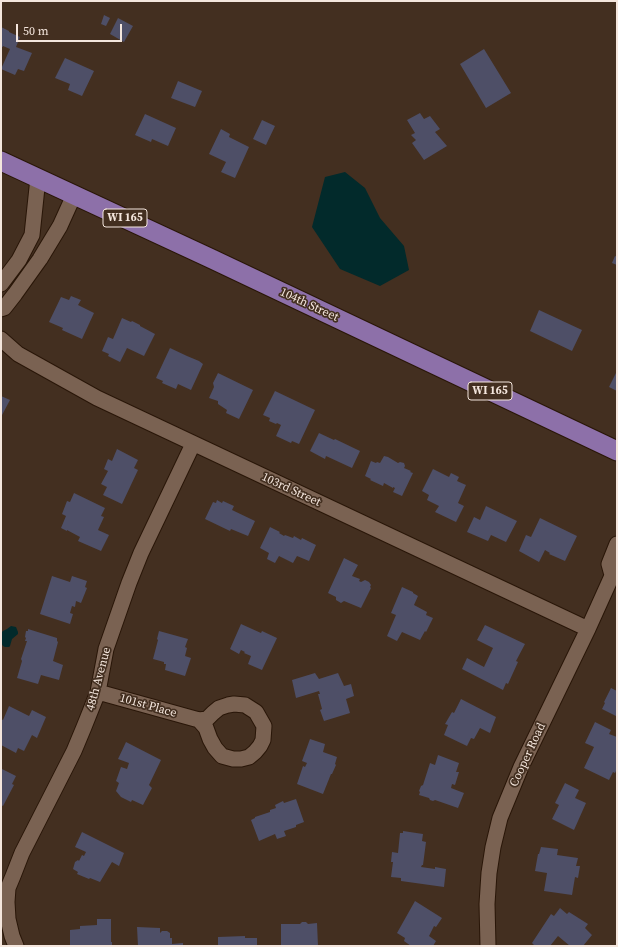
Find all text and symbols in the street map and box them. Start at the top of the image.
scale bar [18,16,124,42]
text: 50 m [23,23,49,39]
road number: WI 165 [103,209,147,227]
street label: 104th Street [277,285,341,325]
road number: WI 165 [468,382,512,400]
street label: 103rd Street [259,470,323,510]
street label: 48th Avenue [84,646,114,712]
street label: 101st Place [118,691,178,721]
street label: Cooper Road [507,721,549,789]

